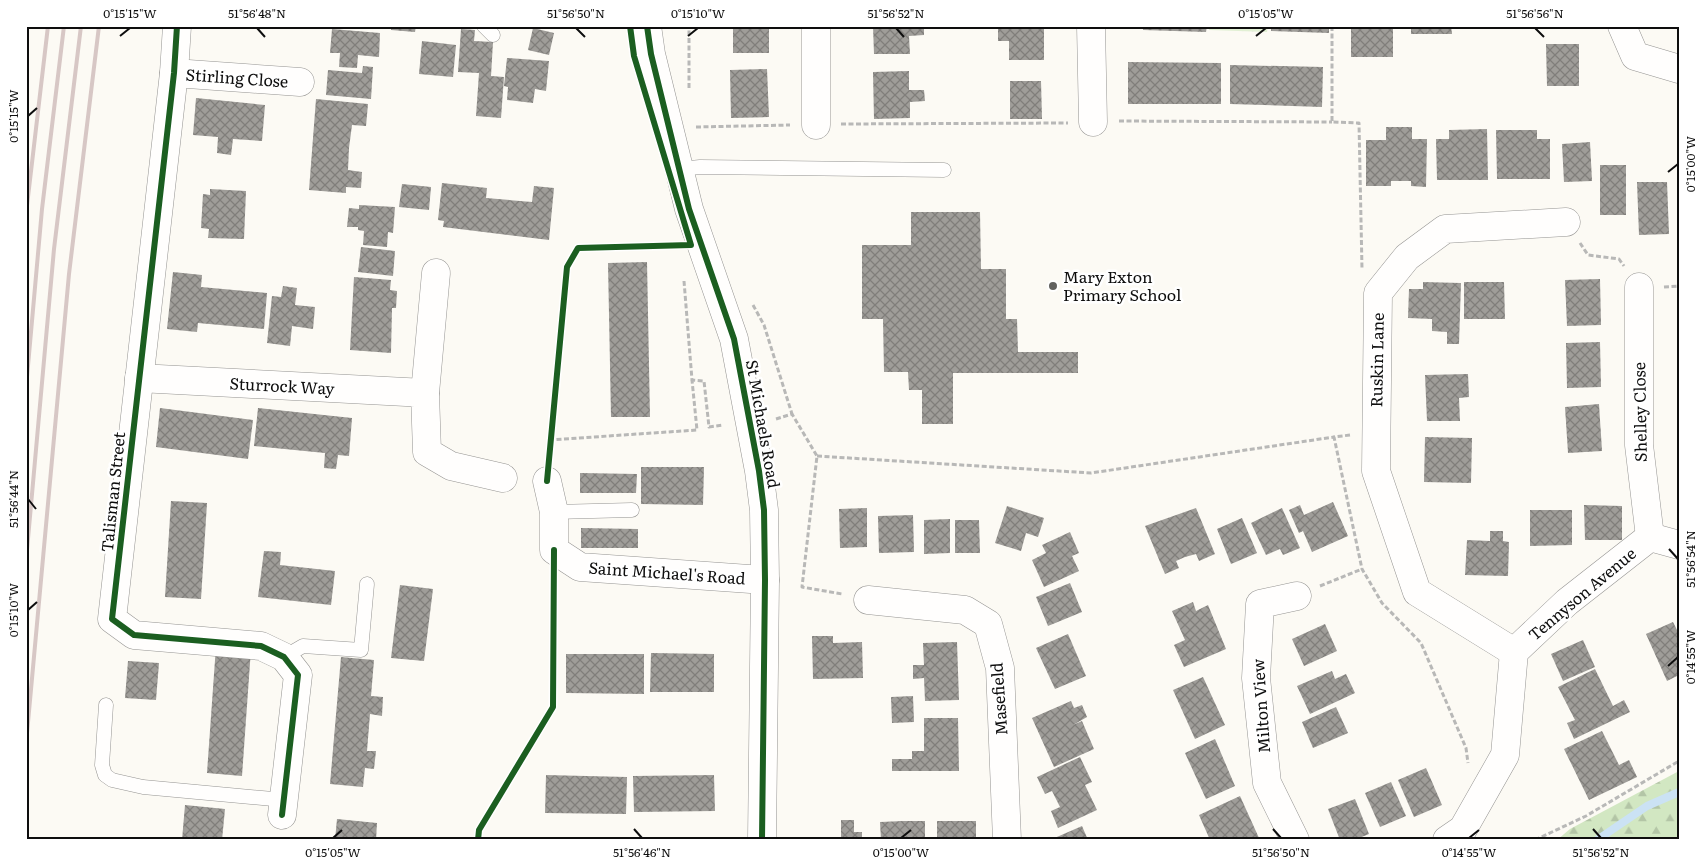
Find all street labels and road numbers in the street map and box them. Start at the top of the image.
street label: Stirling Close [185,61,289,93]
street label: Ruskin Lane [1363,312,1389,407]
street label: St Michaels Road [741,358,787,490]
street label: Shelley Close [1626,362,1652,462]
street label: Sturrock Way [229,370,336,400]
street label: Talisman Street [94,430,130,553]
street label: Tennyson Avenue [1522,541,1640,646]
street label: Saint Michael's Road [588,555,747,589]
street label: Milton View [1245,658,1275,754]
street label: Masefield [983,662,1013,736]

